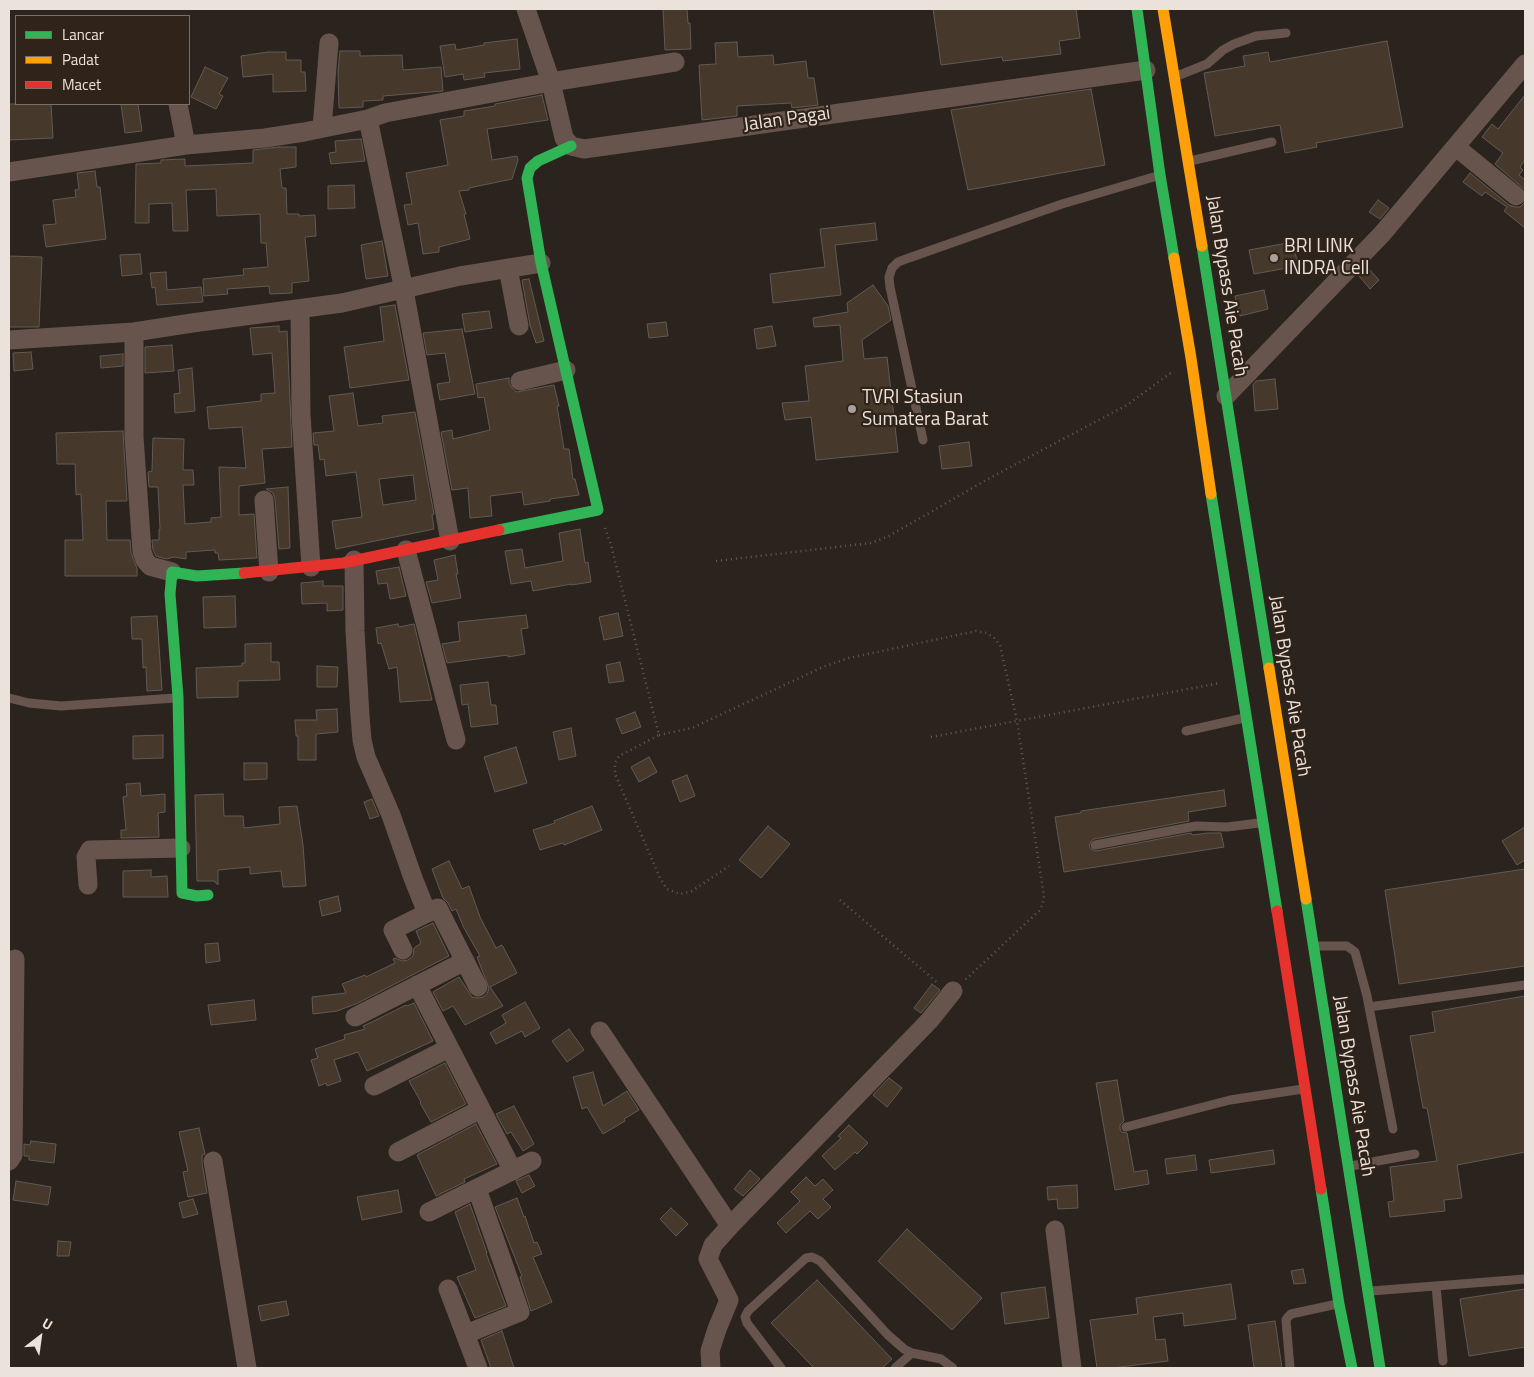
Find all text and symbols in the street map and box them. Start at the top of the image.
legend [15,15,190,105]
text: Lancar [62,23,104,46]
text: Padat [62,48,99,71]
text: Macet [62,73,101,96]
street label: Jalan Pagai [742,103,832,137]
street label: Jalan Bypass Aie Pacah [1200,194,1252,378]
place label: BRI LINK INDRA Cell [1284,236,1369,280]
marker: BRI LINK INDRA Cell [1268,252,1280,264]
place label: TVRI Stasiun Sumatera Barat [862,387,988,431]
marker: TVRI Stasiun Sumatera Barat [846,403,858,415]
street label: Jalan Bypass Aie Pacah [1263,594,1315,778]
street label: Jalan Bypass Aie Pacah [1327,994,1379,1178]
north arrow [15,1312,65,1362]
text: U [39,1312,57,1335]

